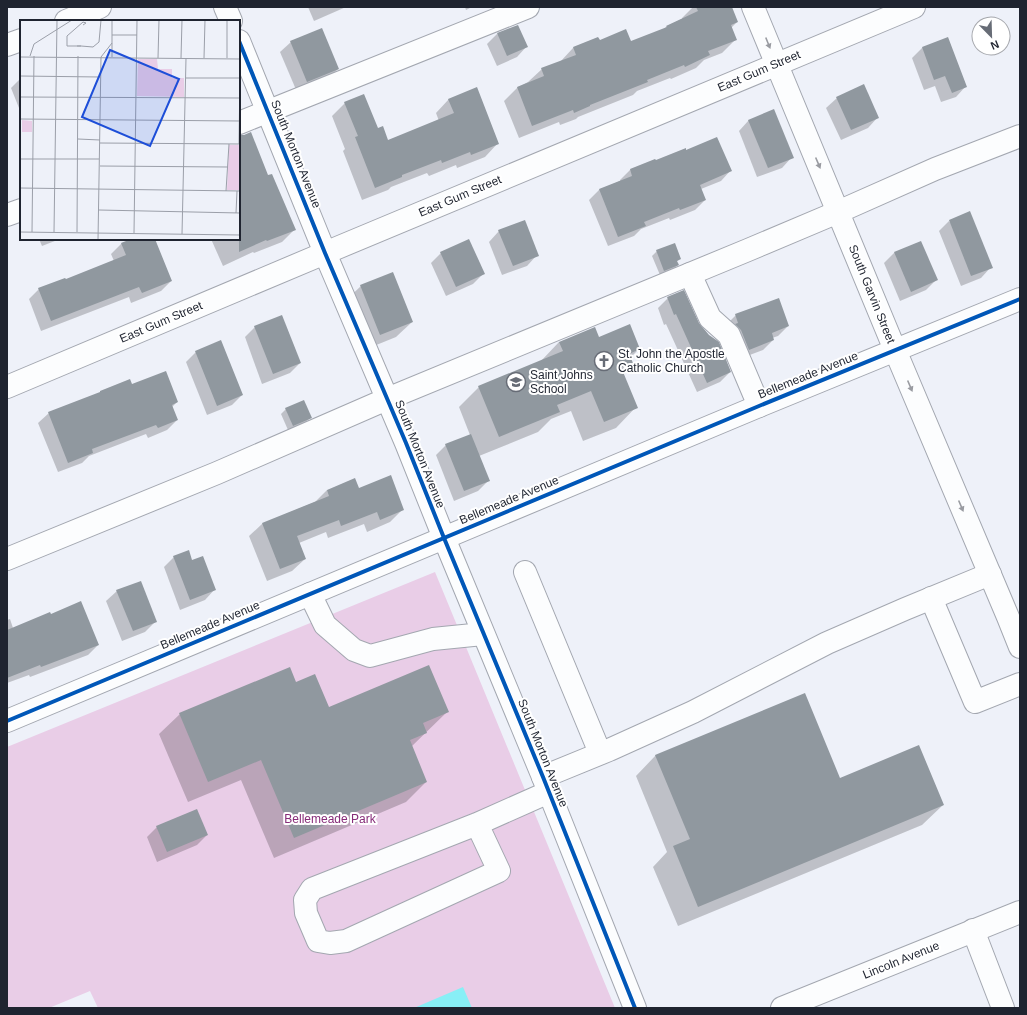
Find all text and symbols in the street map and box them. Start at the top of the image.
north arrow [971,16,1011,56]
inset map [20,20,240,240]
one-way arrow [765,38,771,49]
text: N [989,38,1001,52]
street label: East Gum Street [715,47,803,95]
street label: South Morton Avenue [268,98,324,210]
one-way arrow [815,158,821,170]
street label: East Gum Street [416,172,504,220]
street label: South Garvin Street [846,243,898,346]
street label: East Gum Street [117,298,205,346]
place label: St. John the Apostle Catholic Church [618,347,725,375]
street label: Bellemeade Avenue [756,348,860,401]
church icon: St. John the Apostle Catholic Church [593,350,615,372]
place label: Saint Johns School [530,368,593,396]
school or university icon: Saint Johns School [505,371,527,393]
one-way arrow [907,380,914,392]
street label: South Morton Avenue [392,398,448,510]
street label: Bellemeade Avenue [457,473,561,527]
one-way arrow [958,500,964,511]
street label: Bellemeade Avenue [158,598,262,652]
street label: South Morton Avenue [515,697,571,809]
park label: Bellemeade Park [284,812,377,826]
street label: Lincoln Avenue [861,938,942,982]

